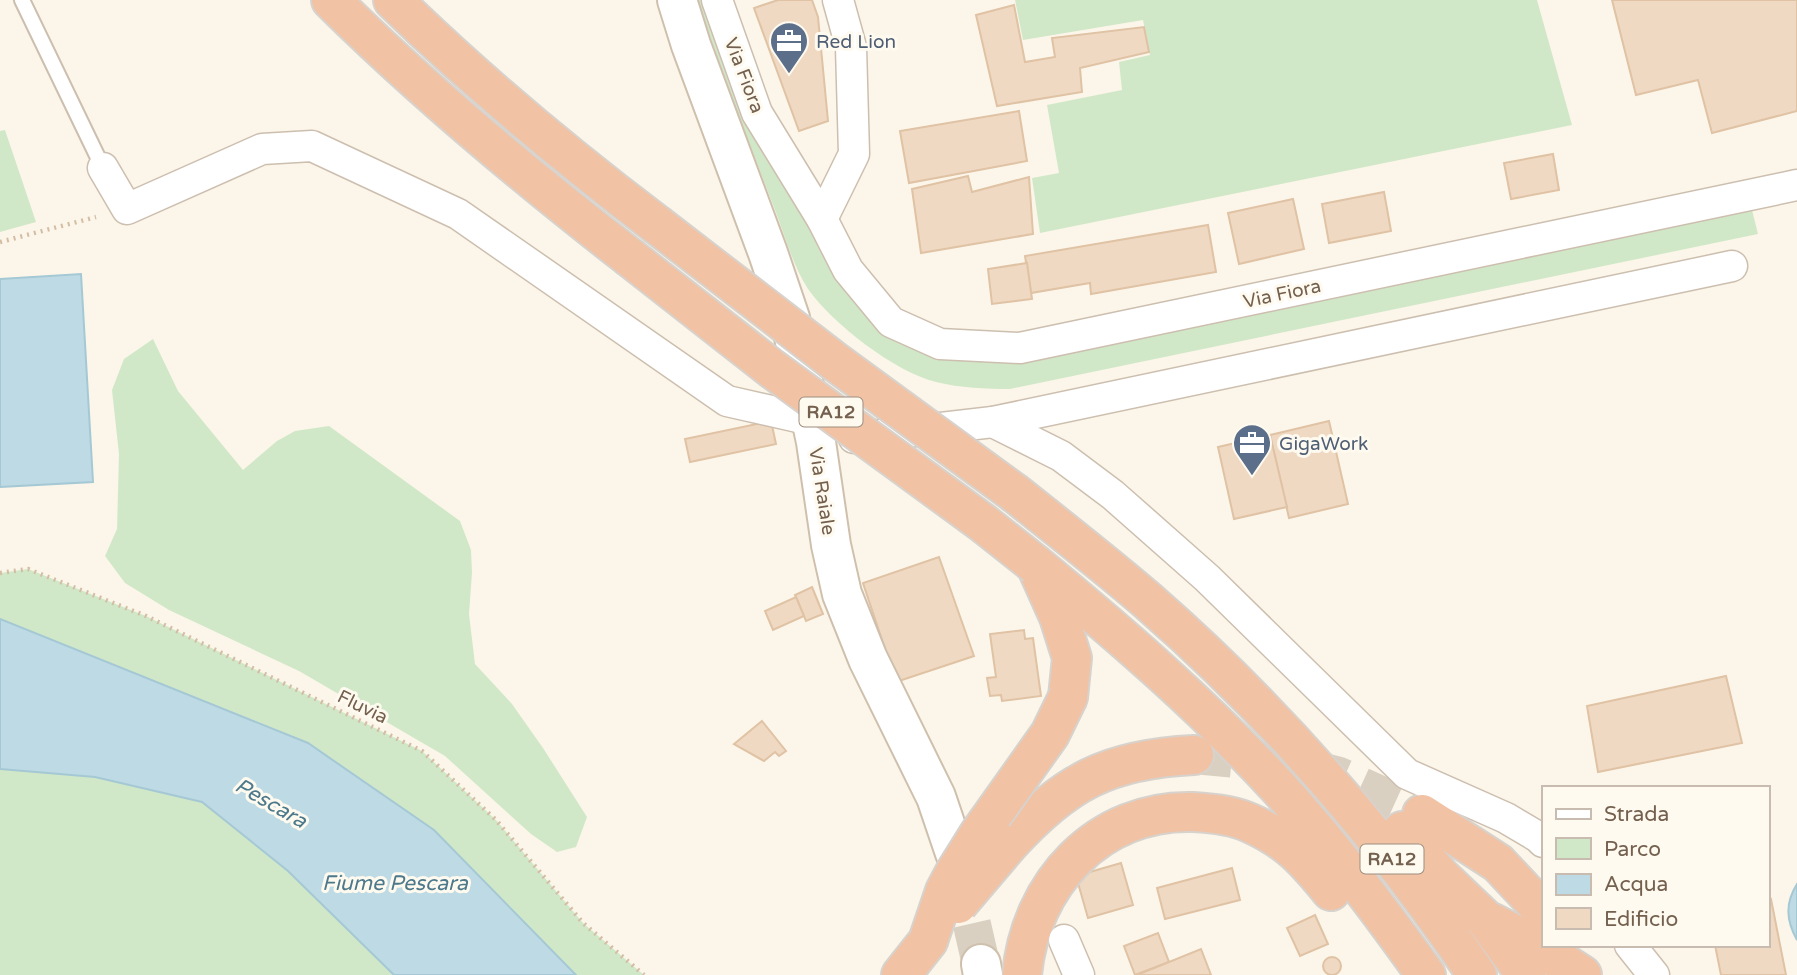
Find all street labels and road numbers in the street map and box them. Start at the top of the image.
street label: Via Fiora [720,35,768,116]
street label: Via Fiora [1241,275,1323,313]
road number: RA12 [800,398,862,426]
street label: Via Raiale [804,446,840,537]
street label: Fluvia [334,685,391,728]
road number: RA12 [1360,844,1424,874]

